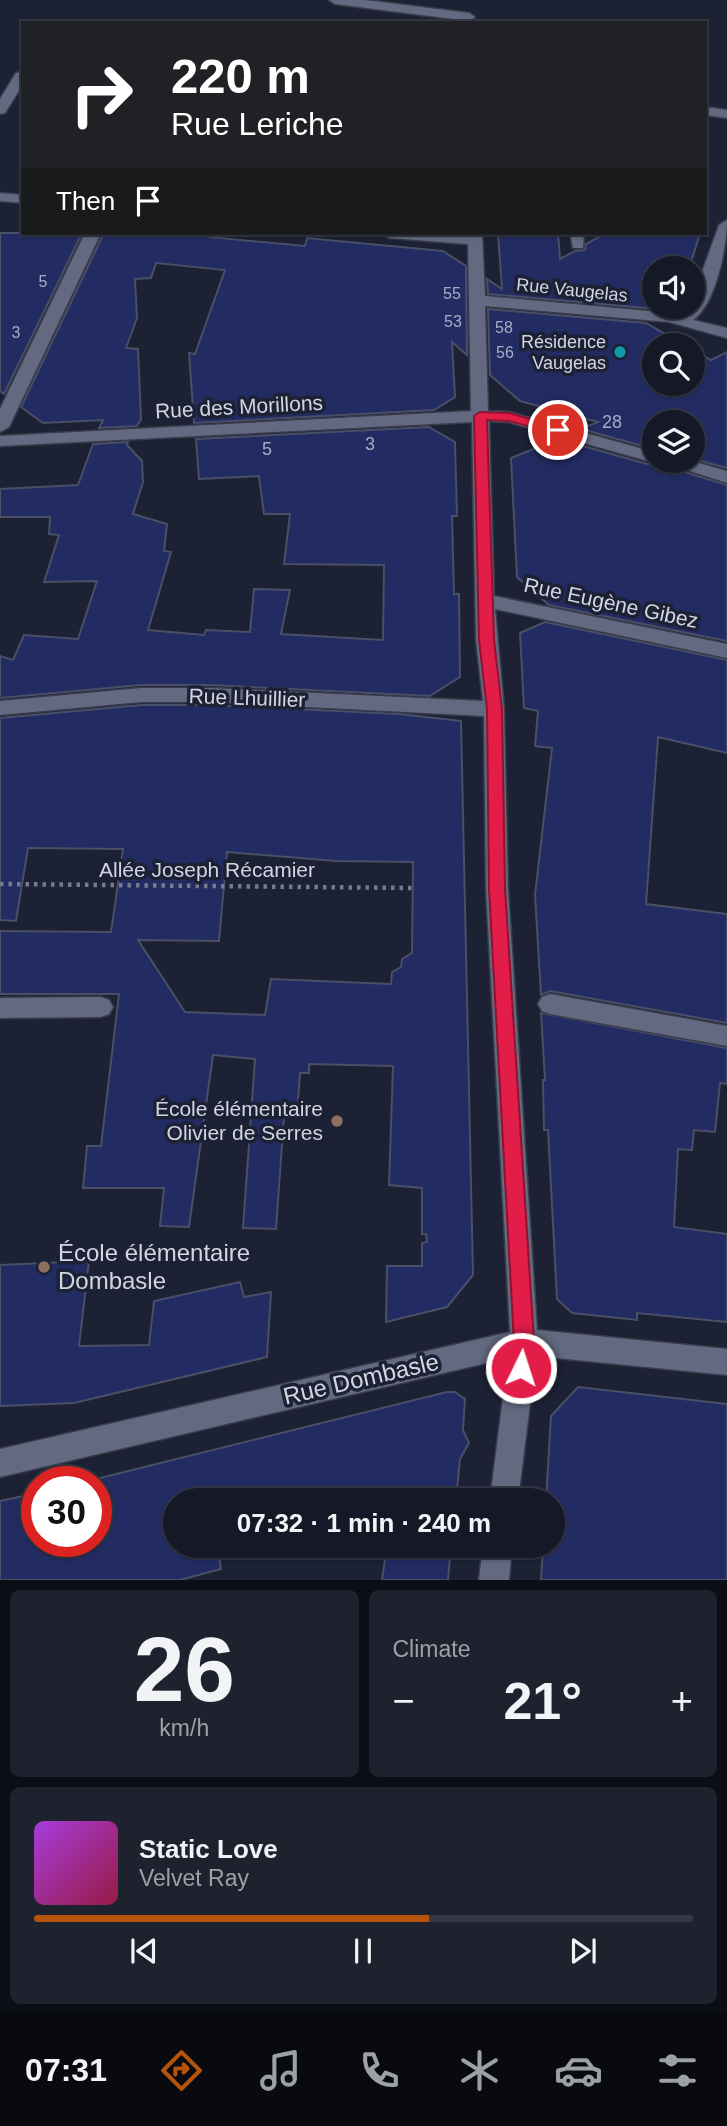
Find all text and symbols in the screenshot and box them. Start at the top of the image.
icon: right [56,49,147,140]
text: 220 m [171,49,310,103]
text: Rue Leriche [171,106,344,142]
icon: arrive [129,182,167,220]
text: Then [56,186,115,216]
map controls [642,256,705,473]
button: sound [642,256,705,319]
house number: 5 [39,273,48,290]
street label: Rue Vaugelas [515,274,629,306]
house number: 55 [443,285,461,302]
house number: 53 [444,313,462,330]
house number: 58 [495,319,513,336]
house number: 3 [12,324,21,341]
place label: Résidence Vaugelas [521,332,606,373]
button: search [642,333,705,396]
house number: 56 [496,344,514,361]
marker: Résidence Vaugelas [612,344,628,360]
street label: Rue des Morillons [154,391,323,422]
pin [528,400,588,460]
button: layers [642,410,705,473]
icon: arrive [539,411,577,449]
house number: 28 [602,412,622,432]
house number: 3 [365,434,375,454]
house number: 5 [262,439,272,459]
street label: Rue Eugène Gibez [522,573,700,632]
street label: Rue Lhuillier [188,684,306,711]
street label: Allée Joseph Récamier [99,858,315,881]
place label: École élémentaire Olivier de Serres [155,1097,323,1144]
marker: École élémentaire Olivier de Serres [329,1113,345,1129]
place label: École élémentaire Dombasle [58,1239,250,1294]
marker: École élémentaire Dombasle [36,1259,52,1275]
position arrow [484,1331,558,1405]
street label: Rue Dombasle [281,1348,441,1410]
speed limit sign: 30 [21,1466,112,1557]
text: 07:32 · 1 min · 240 m [237,1508,491,1538]
text: 26 [134,1619,235,1720]
text: Climate [393,1636,470,1662]
text: 21° [503,1672,582,1730]
text: − [393,1680,415,1722]
text: + [671,1680,693,1722]
text: km/h [159,1715,209,1741]
text: Static Love [139,1834,278,1864]
text: Velvet Ray [139,1865,249,1891]
icon: previous [125,1932,163,1970]
icon: pause [344,1932,382,1970]
icon: next [564,1932,602,1970]
icon: directions [157,2046,206,2095]
icon: music [256,2046,305,2095]
icon: phone [355,2046,404,2095]
icon: climate [455,2046,504,2095]
icon: car [554,2046,603,2095]
icon: filters [653,2046,702,2095]
text: 07:31 [25,2052,107,2088]

